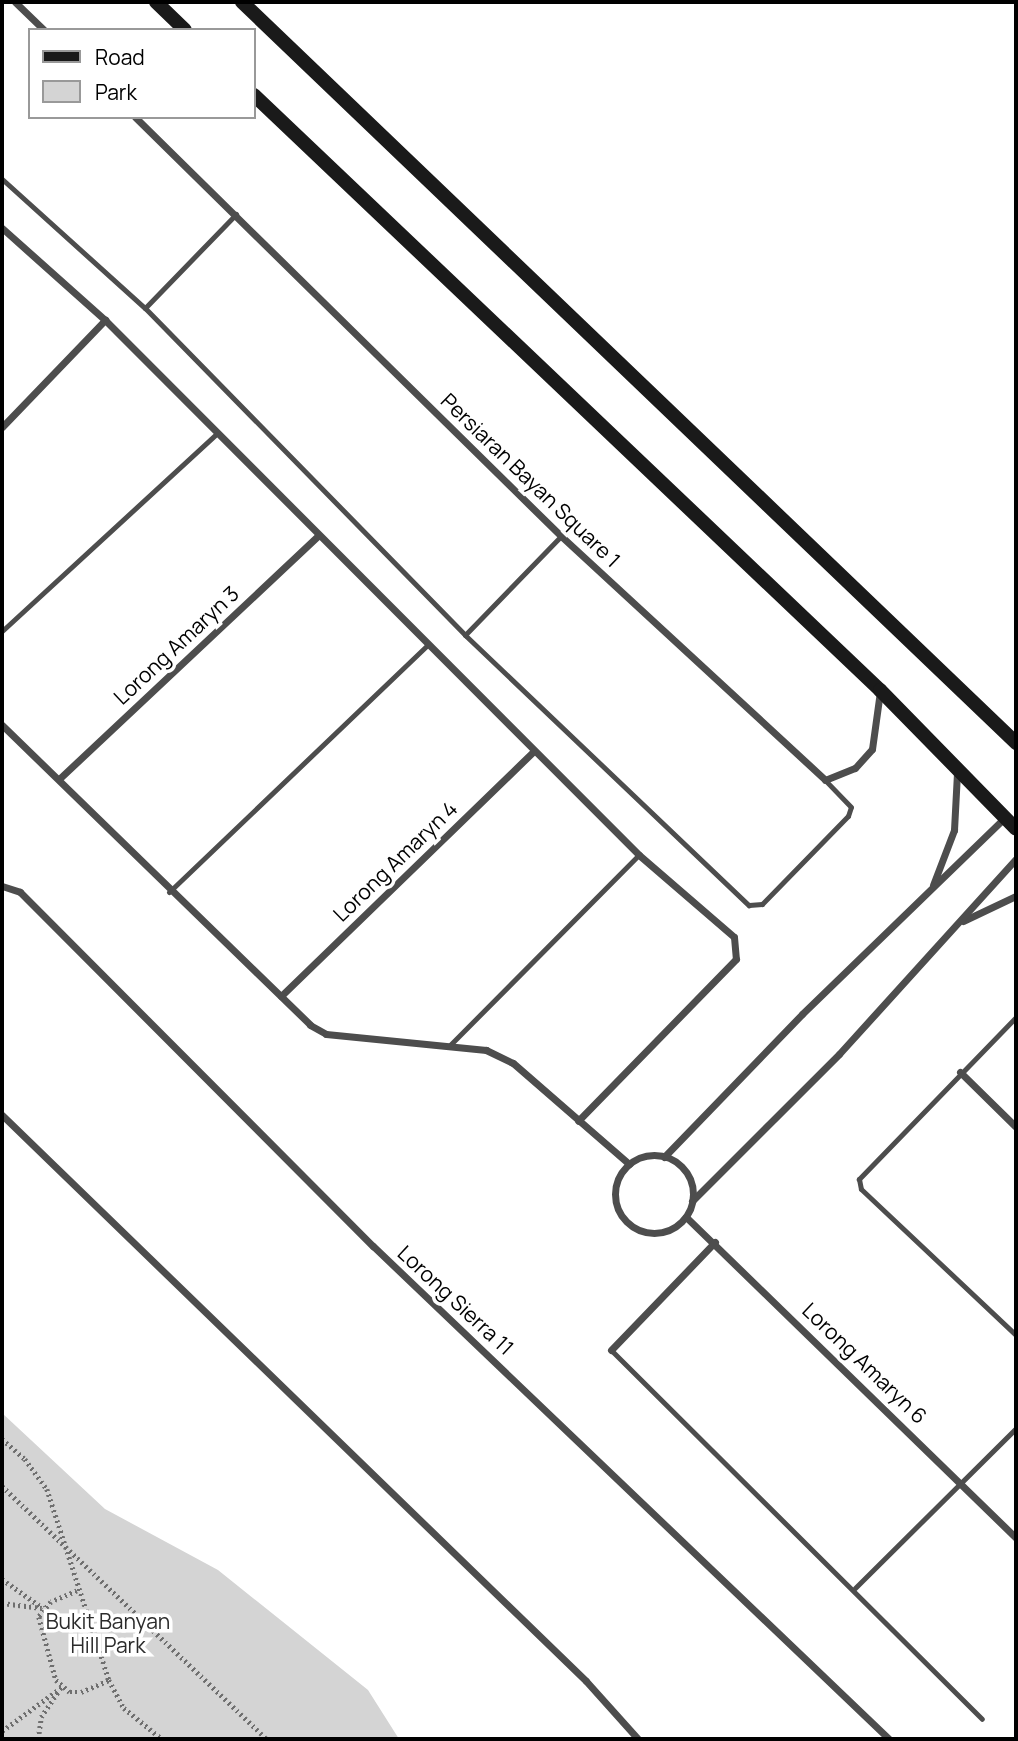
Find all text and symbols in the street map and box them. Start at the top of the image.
legend [28,28,256,119]
text: Road [95,43,145,71]
text: Park [95,78,137,106]
street label: Persiaran Bayan Square 1 [436,388,626,572]
street label: Lorong Amaryn 3 [108,581,244,709]
street label: Lorong Amaryn 4 [328,796,462,926]
street label: Lorong Sierra 11 [393,1240,519,1360]
street label: Lorong Amaryn 6 [798,1297,932,1429]
park label: Bukit Banyan Hill Park [46,1608,170,1658]

